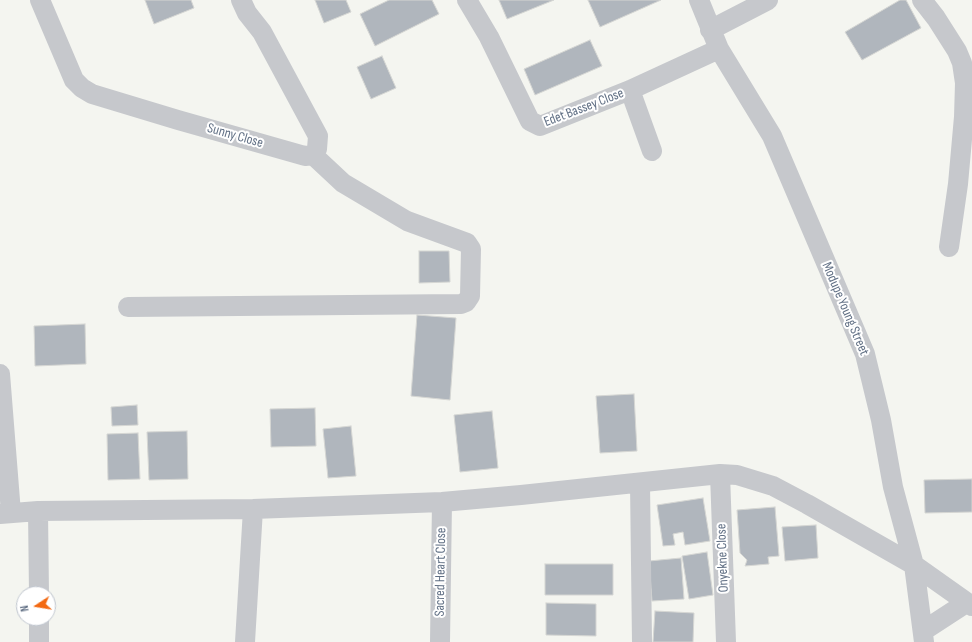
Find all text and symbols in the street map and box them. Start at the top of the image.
street label: Edet Bassey Close [542,85,626,131]
street label: Sunny Close [205,120,265,152]
street label: Modupe Young Street [818,260,872,358]
street label: Onyekne Close [713,523,733,593]
street label: Sacred Heart Close [432,527,450,617]
north arrow [16,586,56,626]
text: N [18,604,32,613]

